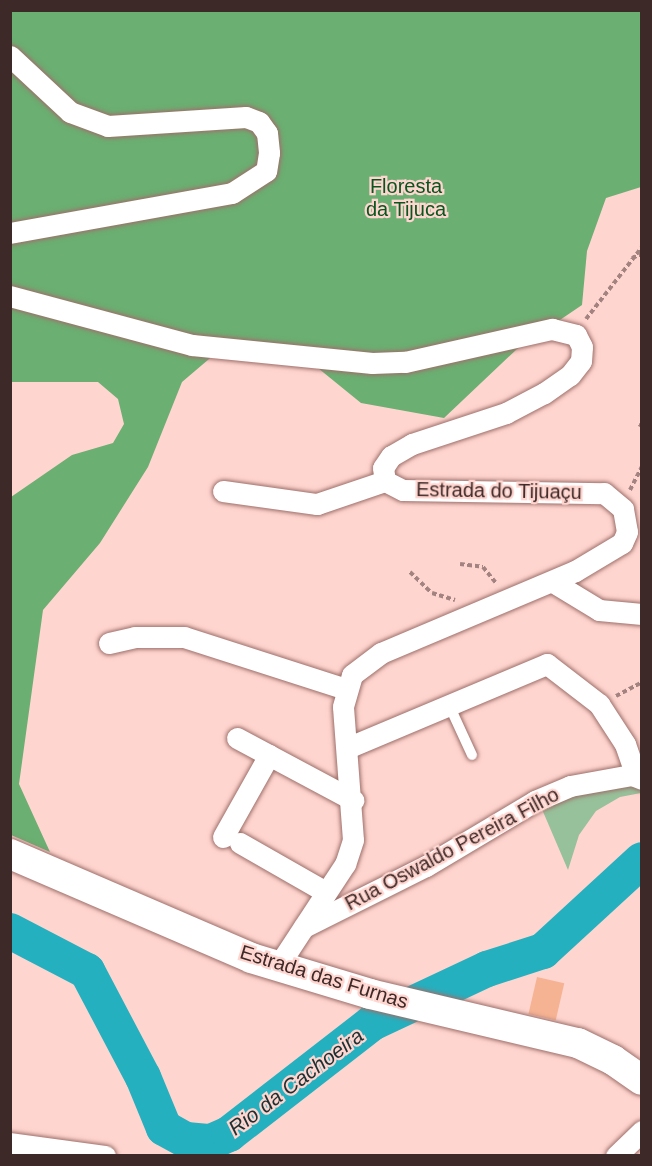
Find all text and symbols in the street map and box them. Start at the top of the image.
park label: Floresta da Tijuca [366,175,446,222]
street label: Estrada do Tijuaçu [416,478,582,504]
street label: Rua Oswaldo Pereira Filho [341,782,563,916]
street label: Estrada das Furnas [237,940,411,1014]
water label: Rio da Cachoeira [224,1023,368,1141]

